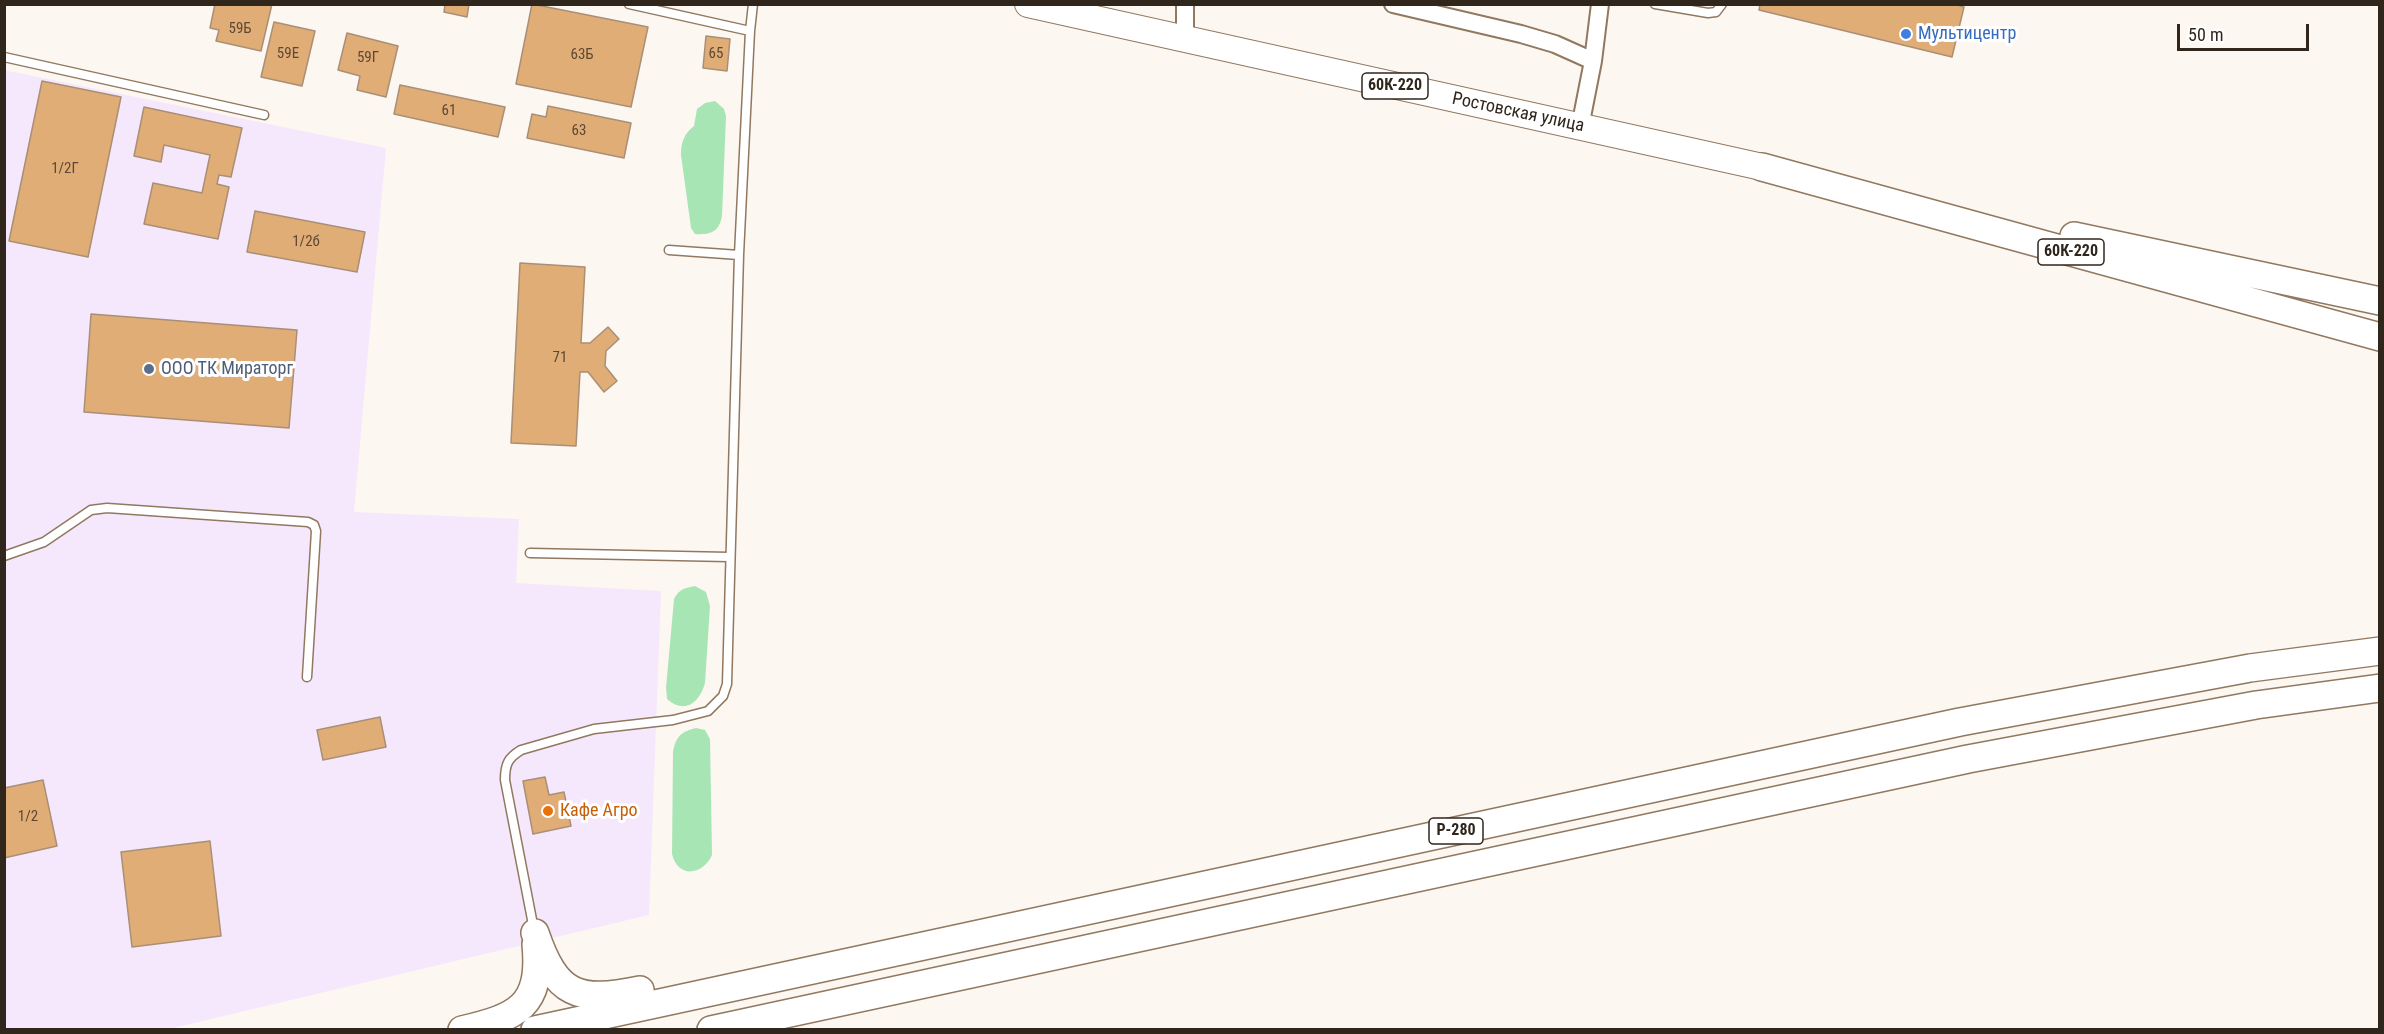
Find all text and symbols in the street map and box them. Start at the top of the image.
scale bar [2180,12,2312,50]
house number: 59Б [228,20,252,38]
place label: Мультицентр [1918,23,2016,45]
text: 50 m [2188,24,2223,45]
marker: Мультицентр [1899,27,1913,41]
house number: 59Е [277,45,299,63]
house number: 65 [709,45,723,63]
house number: 63Б [570,46,594,64]
house number: 59Г [357,49,379,67]
road number: 60К-220 [1362,73,1428,99]
street label: Ростовская улица [1450,88,1586,138]
house number: 61 [442,102,456,120]
house number: 63 [572,122,586,140]
house number: 1/2Г [51,160,79,178]
house number: 1/2б [292,233,320,251]
road number: 60К-220 [2038,239,2104,265]
house number: 71 [553,349,567,367]
place label: ООО ТК Мираторг [161,358,293,380]
marker: ООО ТК Мираторг [142,362,156,376]
place label: Кафе Агро [560,800,638,822]
marker: Кафе Агро [541,804,555,818]
house number: 1/2 [18,808,38,826]
road number: Р-280 [1429,818,1483,844]

